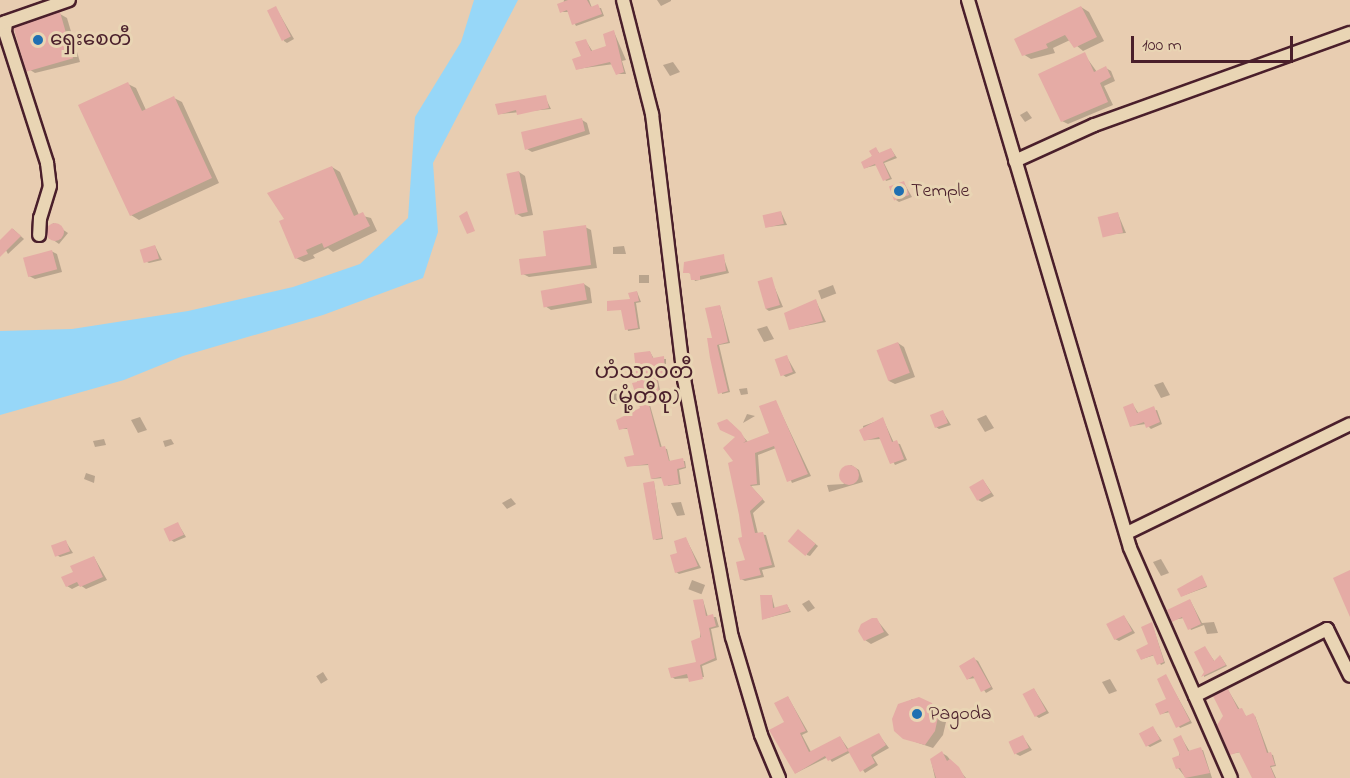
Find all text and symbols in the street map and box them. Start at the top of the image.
scale bar [1134,24,1296,62]
place label: ရှေးစေတီ [50,28,131,52]
marker: ရှေးစေတီ [31,33,45,47]
text: 100 m [1142,33,1182,59]
place label: Temple [911,179,970,203]
marker: Temple [892,184,906,198]
district label: ဟံသာဝတီ (မုံ့တီစု) [594,360,694,412]
place label: Pagoda [929,702,992,726]
marker: Pagoda [910,707,924,721]

